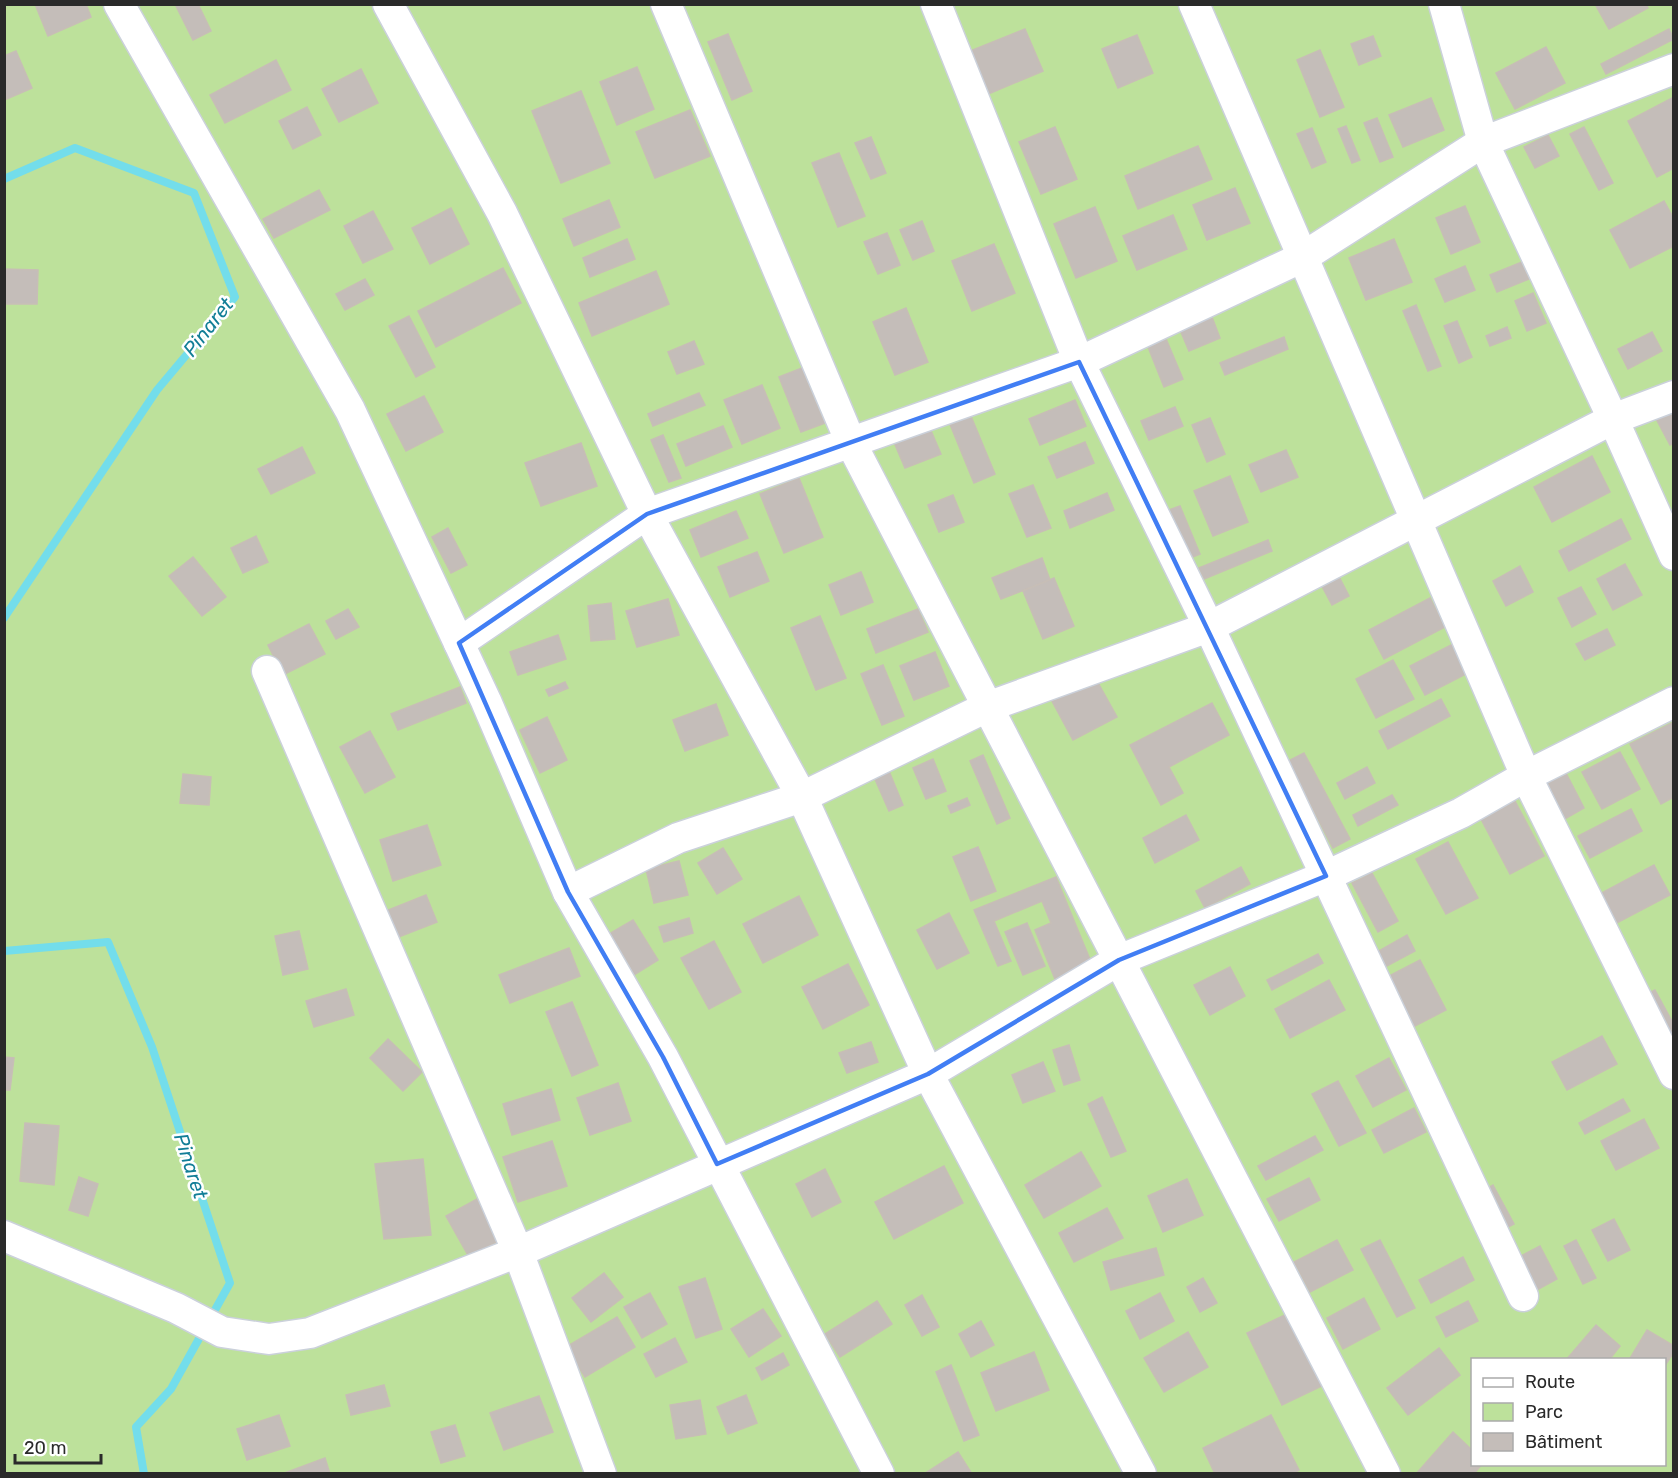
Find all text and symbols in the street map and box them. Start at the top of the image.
water label: Pinaret [178,293,239,361]
water label: Pinaret [169,1130,213,1202]
legend [1471,1358,1666,1466]
text: Route [1525,1371,1575,1393]
text: Parc [1525,1401,1563,1423]
scale bar [15,1427,100,1465]
text: Bâtiment [1525,1431,1602,1453]
text: 20 m [24,1437,66,1459]

